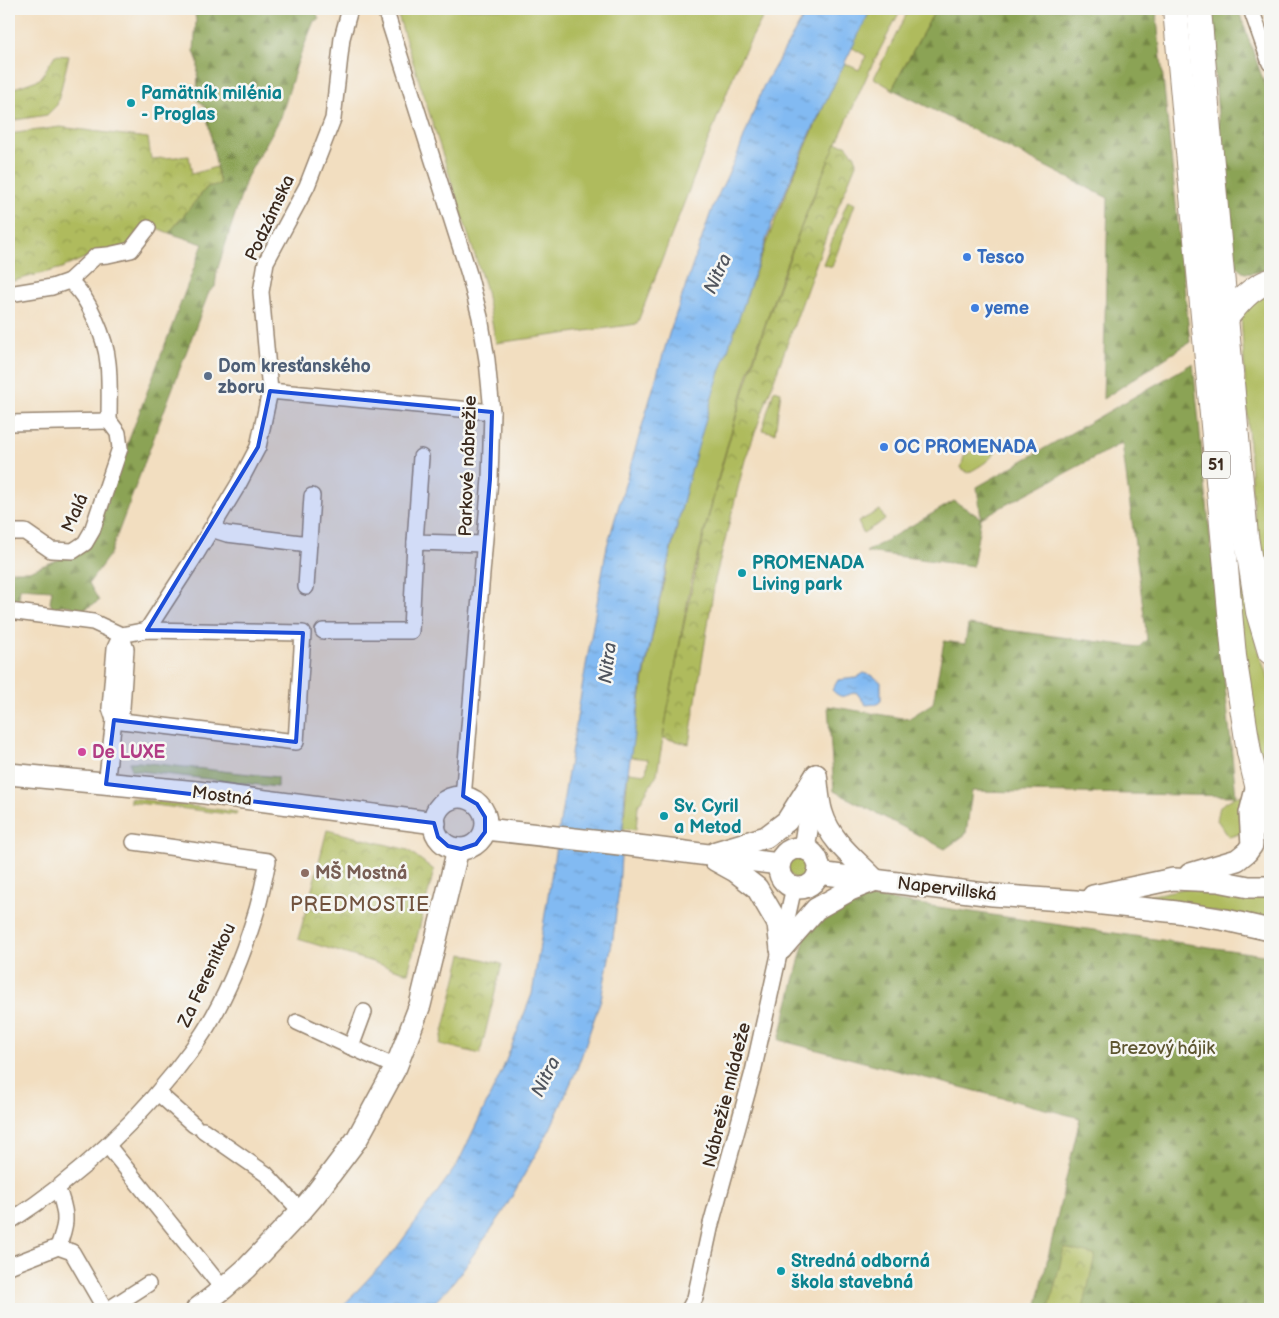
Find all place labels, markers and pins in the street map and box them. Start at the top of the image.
place label: Pamätník milénia - Proglas [141,83,282,125]
marker: Pamätník milénia - Proglas [125,97,137,109]
place label: Tesco [977,247,1025,268]
marker: Tesco [961,251,973,263]
place label: yeme [985,298,1029,319]
marker: yeme [969,302,981,314]
place label: Dom kresťanského zboru [218,356,371,398]
marker: Dom kresťanského zboru [202,370,214,382]
place label: OC PROMENADA [894,437,1038,458]
marker: OC PROMENADA [878,441,890,453]
place label: PROMENADA Living park [752,553,865,595]
marker: PROMENADA Living park [736,567,748,579]
place label: De LUXE [92,742,165,763]
marker: De LUXE [76,746,88,758]
place label: Sv. Cyril a Metod [674,796,742,838]
marker: Sv. Cyril a Metod [658,810,670,822]
place label: MŠ Mostná [315,861,407,884]
marker: MŠ Mostná [299,867,311,879]
place label: Stredná odborná škola stavebná [791,1251,930,1293]
marker: Stredná odborná škola stavebná [775,1265,787,1277]

